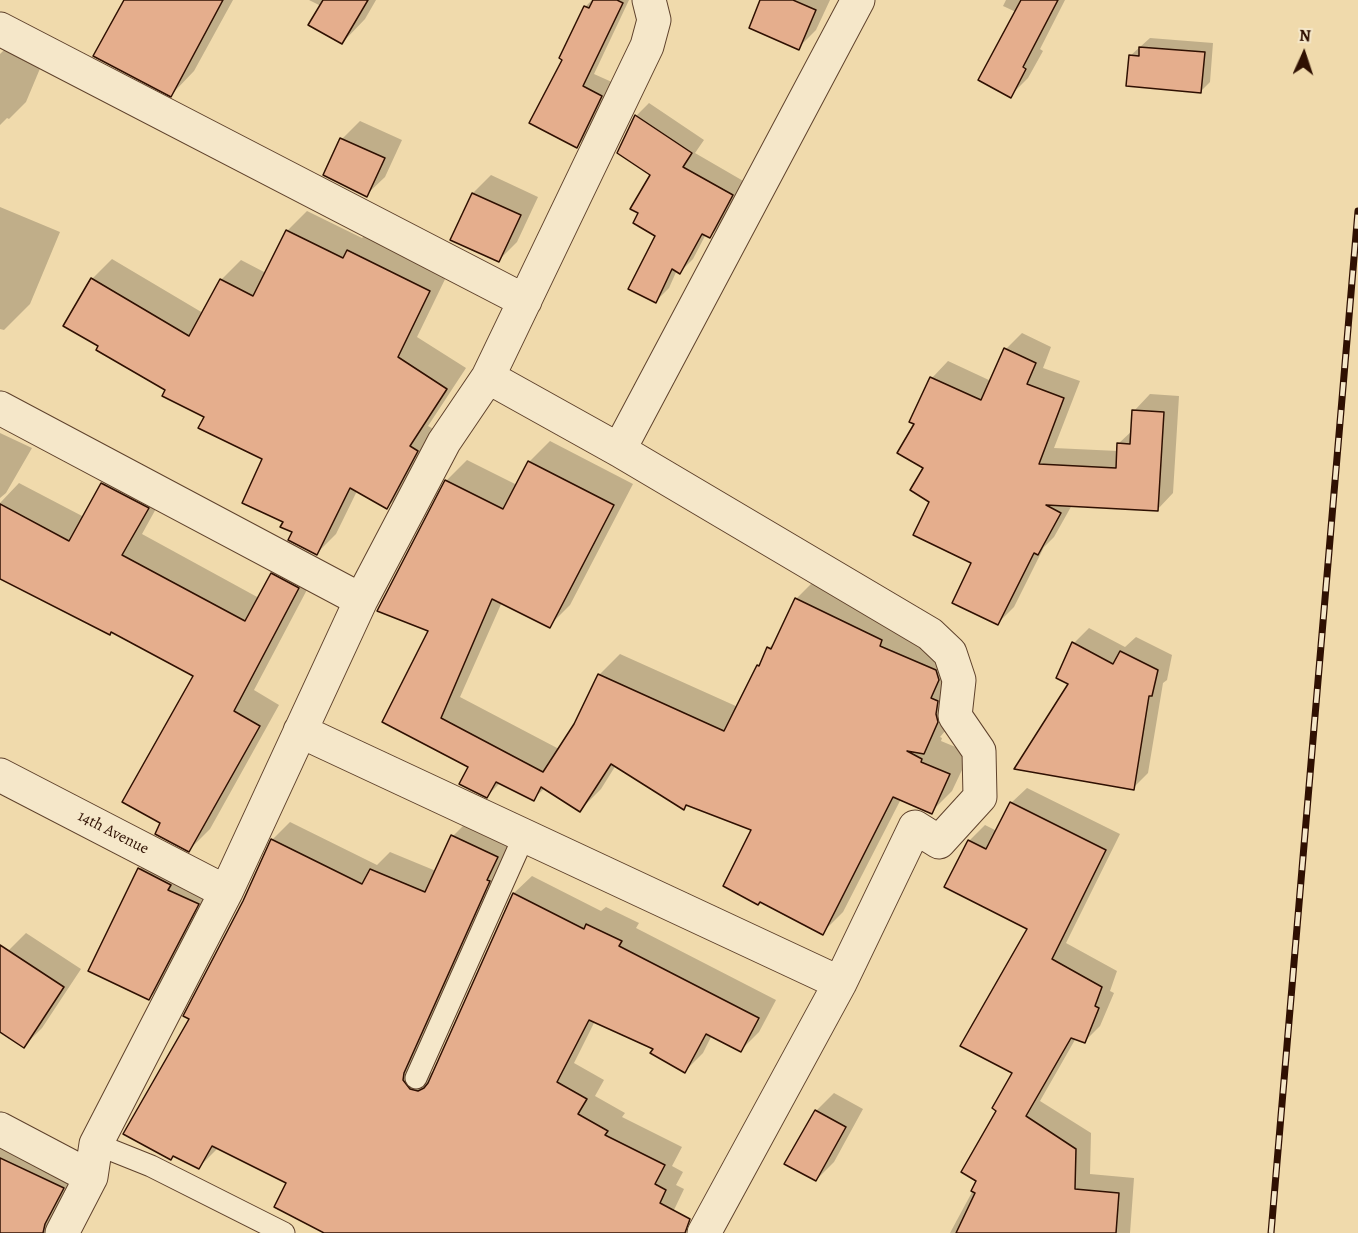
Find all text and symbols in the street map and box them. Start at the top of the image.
north arrow [1274,24,1334,84]
text: N [1299,25,1311,47]
street label: 14th Avenue [74,807,152,859]

